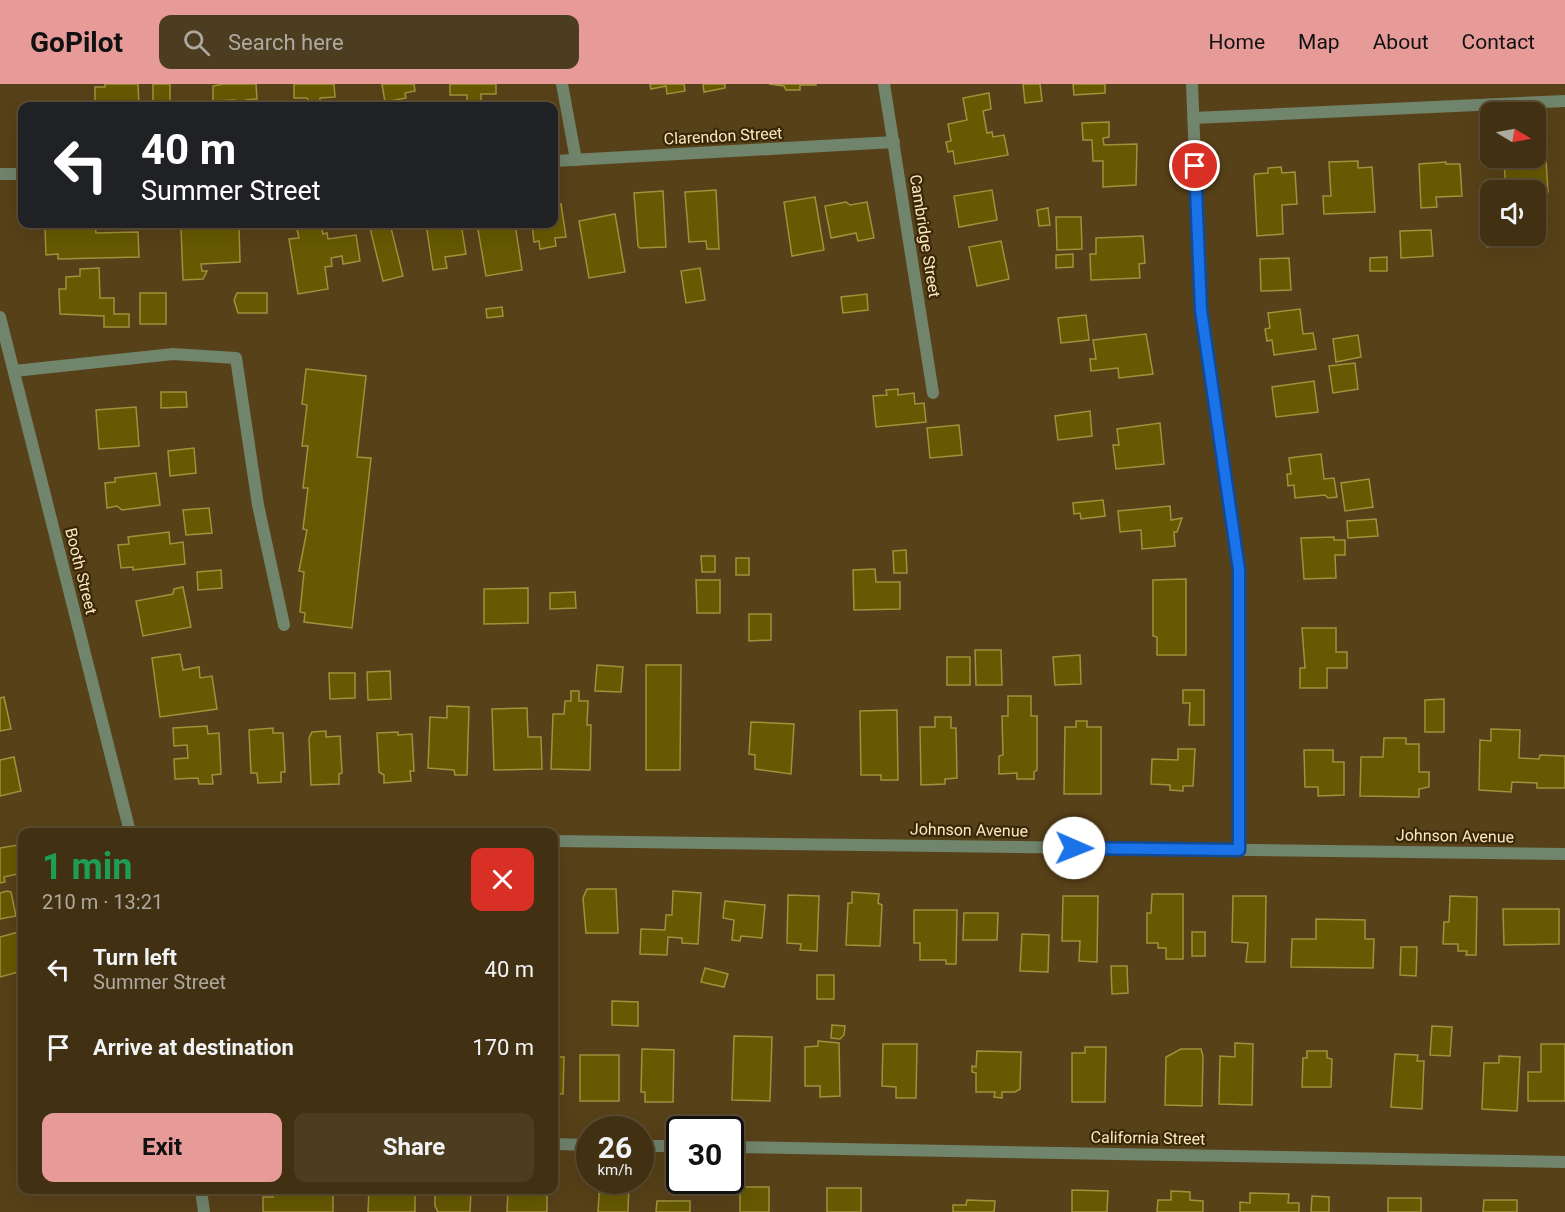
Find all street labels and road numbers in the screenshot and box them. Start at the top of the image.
street label: Clarendon Street [663,123,783,149]
street label: Cambridge Street [906,173,944,299]
street label: Booth Street [61,526,101,616]
street label: Johnson Avenue [910,819,1028,841]
street label: Johnson Avenue [1396,825,1514,847]
street label: California Street [1091,1128,1205,1148]

